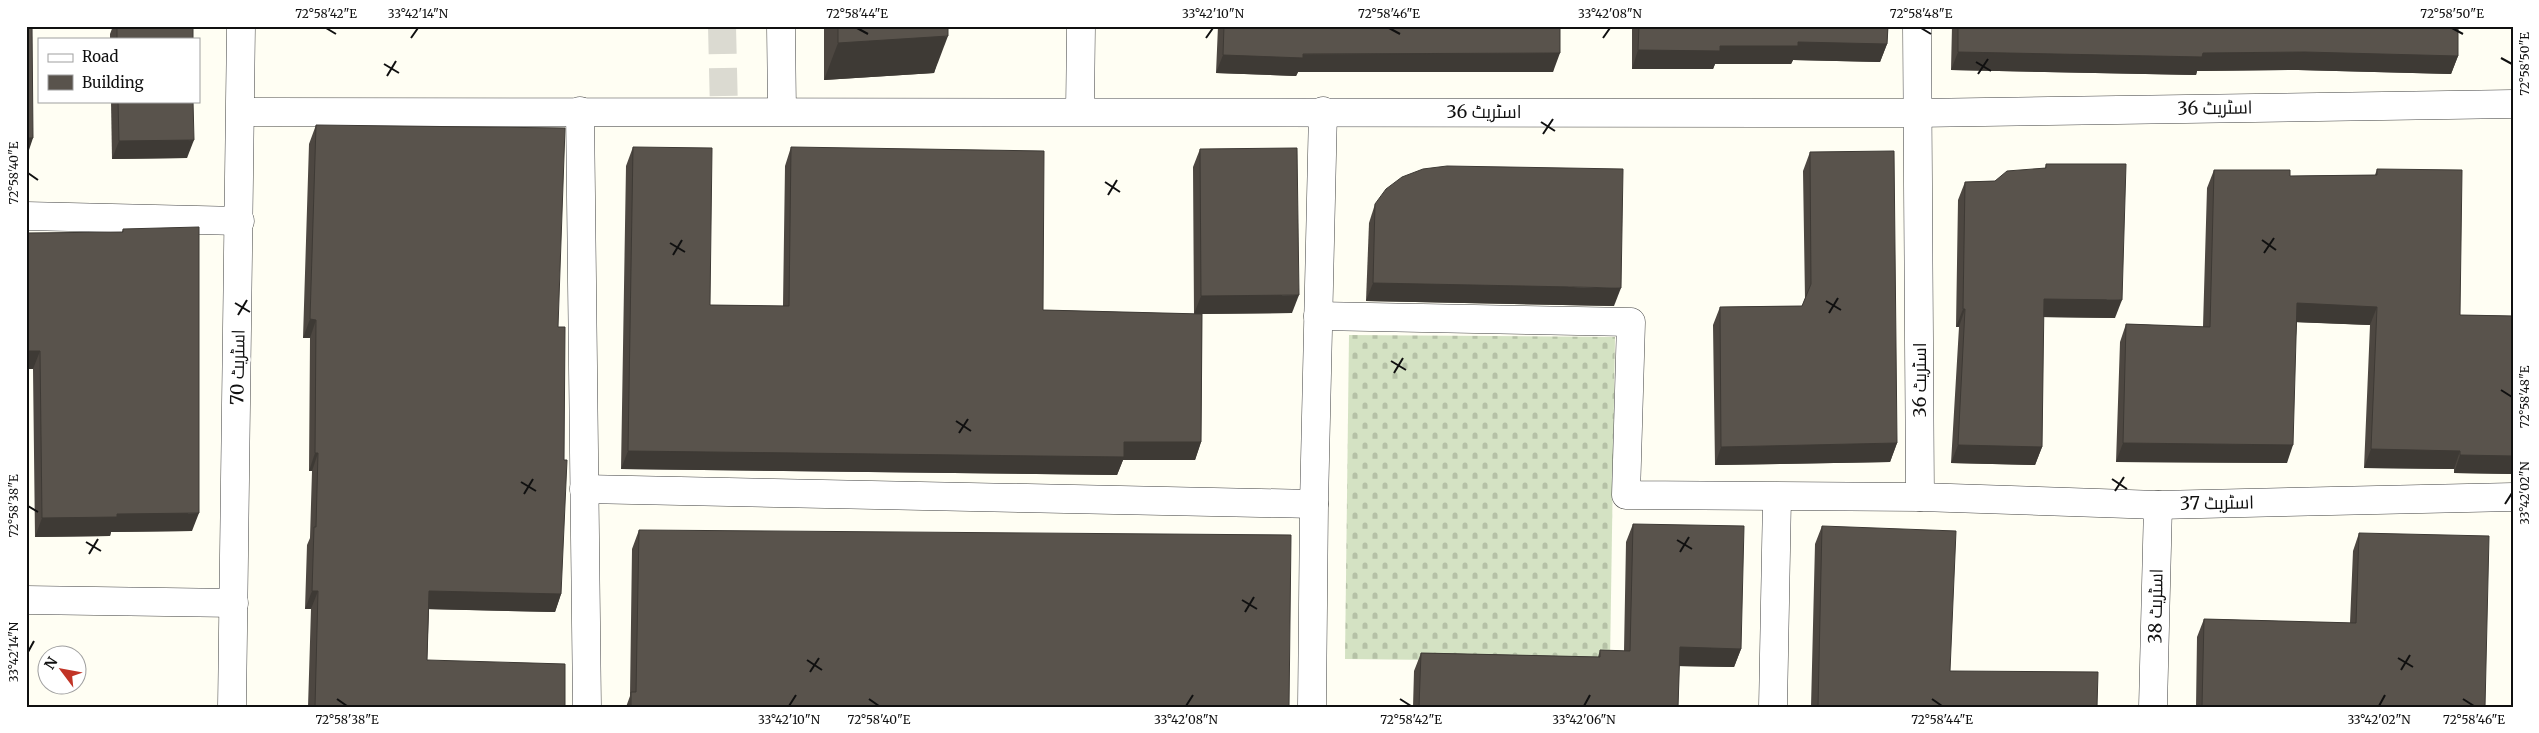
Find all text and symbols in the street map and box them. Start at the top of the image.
text: 72°58'42"E [295,6,357,21]
text: 33°42'14"N [388,6,449,21]
text: 72°58'44"E [826,6,888,21]
text: 33°42'10"N [1182,6,1245,21]
text: 72°58'46"E [1358,6,1420,21]
text: 33°42'08"N [1578,6,1643,21]
text: 72°58'48"E [1890,6,1953,21]
text: 72°58'50"E [2420,6,2484,21]
text: 72°58'50"E [2517,32,2532,96]
legend [38,38,200,102]
text: Road [82,47,118,66]
text: Building [82,73,144,92]
street label: اسٹریٹ 36 [2177,95,2253,120]
street label: اسٹریٹ 36 [1446,100,1522,123]
text: 72°58'40"E [6,141,21,205]
street label: اسٹریٹ 70 [225,329,250,405]
street label: اسٹریٹ 36 [1908,342,1931,418]
text: 72°58'48"E [2517,365,2532,428]
text: 33°42'02"N [2517,461,2532,525]
text: 72°58'38"E [6,474,21,538]
street label: اسٹریٹ 37 [2180,490,2254,515]
street label: اسٹریٹ 38 [2143,568,2168,644]
text: 33°42'14"N [6,621,21,682]
north arrow [38,646,88,696]
text: N [40,654,62,673]
text: 72°58'38"E [315,712,379,727]
text: 33°42'10"N [758,712,821,727]
text: 72°58'40"E [848,712,911,727]
text: 33°42'08"N [1154,712,1219,727]
text: 72°58'42"E [1380,712,1442,727]
text: 33°42'06"N [1552,712,1616,727]
text: 72°58'44"E [1911,712,1973,727]
text: 33°42'02"N [2347,712,2411,727]
text: 72°58'46"E [2443,712,2505,727]

